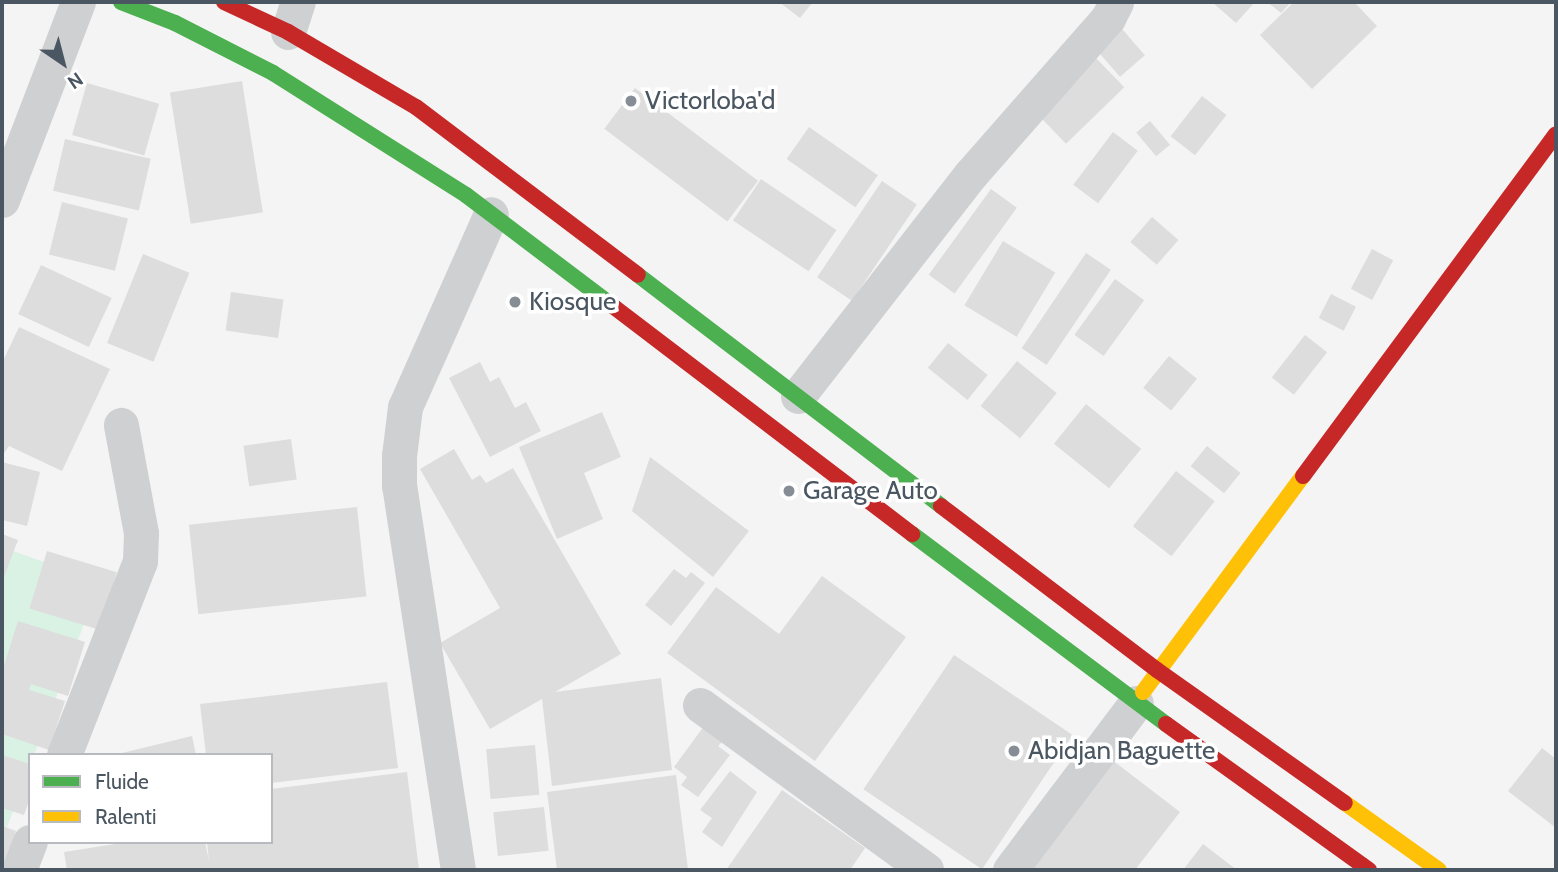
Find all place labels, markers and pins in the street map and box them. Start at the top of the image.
place label: Victorloba'd [645,85,776,117]
marker: Victorloba'd [623,93,639,109]
place label: Kiosque [529,286,616,318]
marker: Kiosque [507,294,523,310]
place label: Garage Auto [803,475,938,507]
marker: Garage Auto [781,483,797,499]
place label: Abidjan Baguette [1028,735,1215,767]
marker: Abidjan Baguette [1006,743,1022,759]

